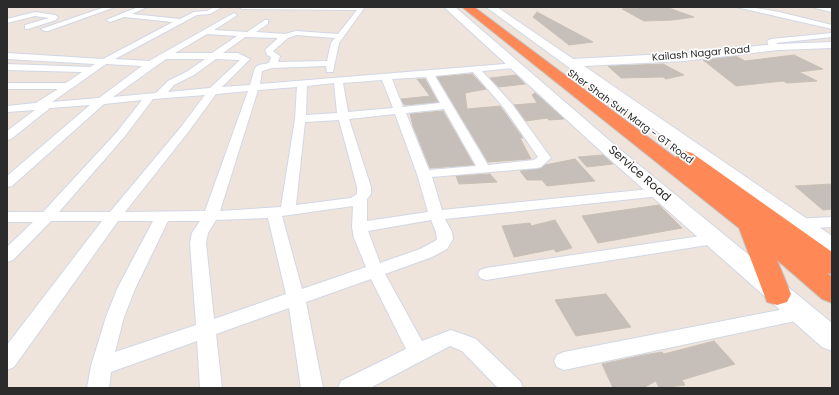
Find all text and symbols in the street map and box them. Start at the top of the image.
street label: Kailash Nagar Road [651,44,751,64]
street label: Sher Shah Suri Marg - GT Road [565,67,695,167]
street label: Service Road [605,143,673,205]

